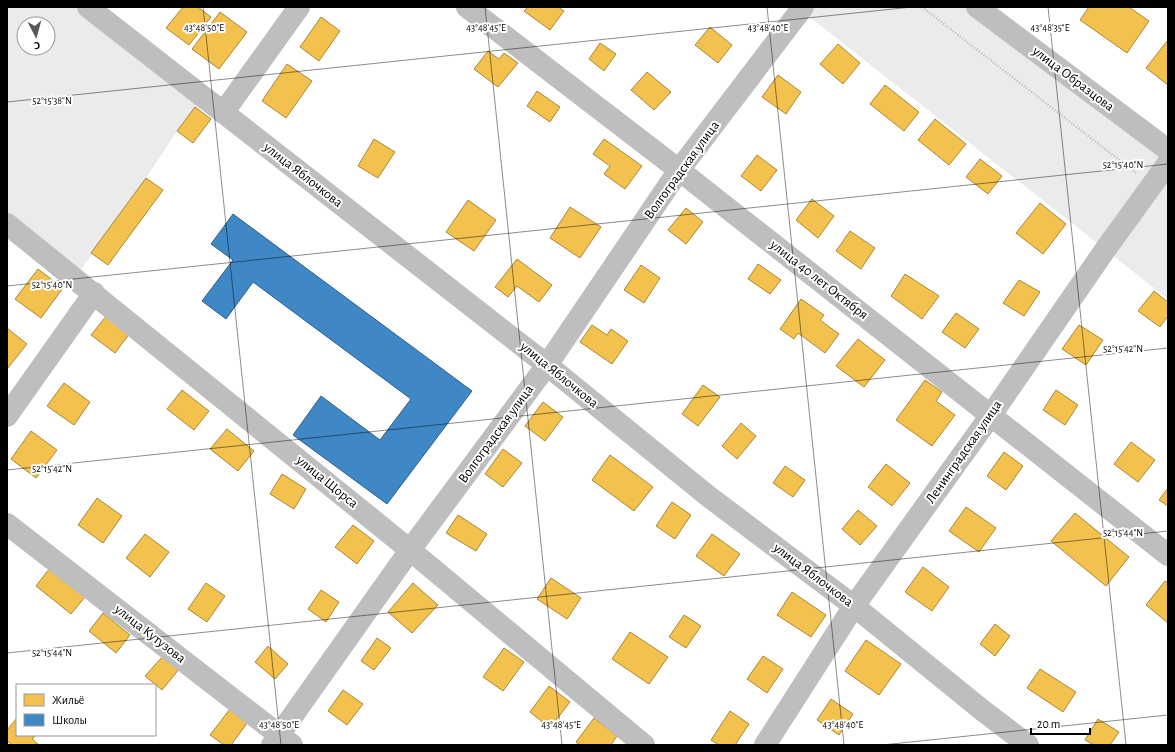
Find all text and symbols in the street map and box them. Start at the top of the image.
north arrow [16,16,56,56]
text: 43°48'50"E [184,23,224,33]
text: 43°48'45"E [466,23,506,33]
text: 43°48'40"E [748,23,789,33]
text: 43°48'35"E [1031,23,1070,33]
text: С [33,40,41,51]
street label: улица Образцова [1029,43,1117,114]
text: 52°15'38"N [32,96,72,106]
street label: Волгоградская улица [642,118,723,222]
street label: улица Яблочкова [260,139,345,210]
text: 52°15'40"N [1103,160,1143,170]
street label: улица 40 лет Октября [767,237,871,322]
text: 52°15'40"N [32,280,72,290]
street label: улица Яблочкова [517,339,601,411]
text: 52°15'42"N [1103,344,1143,354]
street label: Волгоградская улица [456,382,537,486]
street label: Ленинградская улица [923,398,1005,506]
street label: улица Щорса [293,452,361,511]
text: 52°15'42"N [32,464,72,474]
text: 52°15'44"N [1103,528,1143,538]
street label: улица Яблочкова [770,540,856,610]
street label: улица Кутузова [111,602,188,666]
text: 52°15'44"N [32,648,72,658]
legend [16,684,156,736]
text: Жильё [52,694,84,706]
scale bar [1031,710,1090,736]
text: Школы [52,714,87,726]
text: 20 m [1037,718,1060,730]
text: 43°48'50"E [259,720,299,730]
text: 43°48'45"E [541,720,581,730]
text: 43°48'40"E [823,720,864,730]

